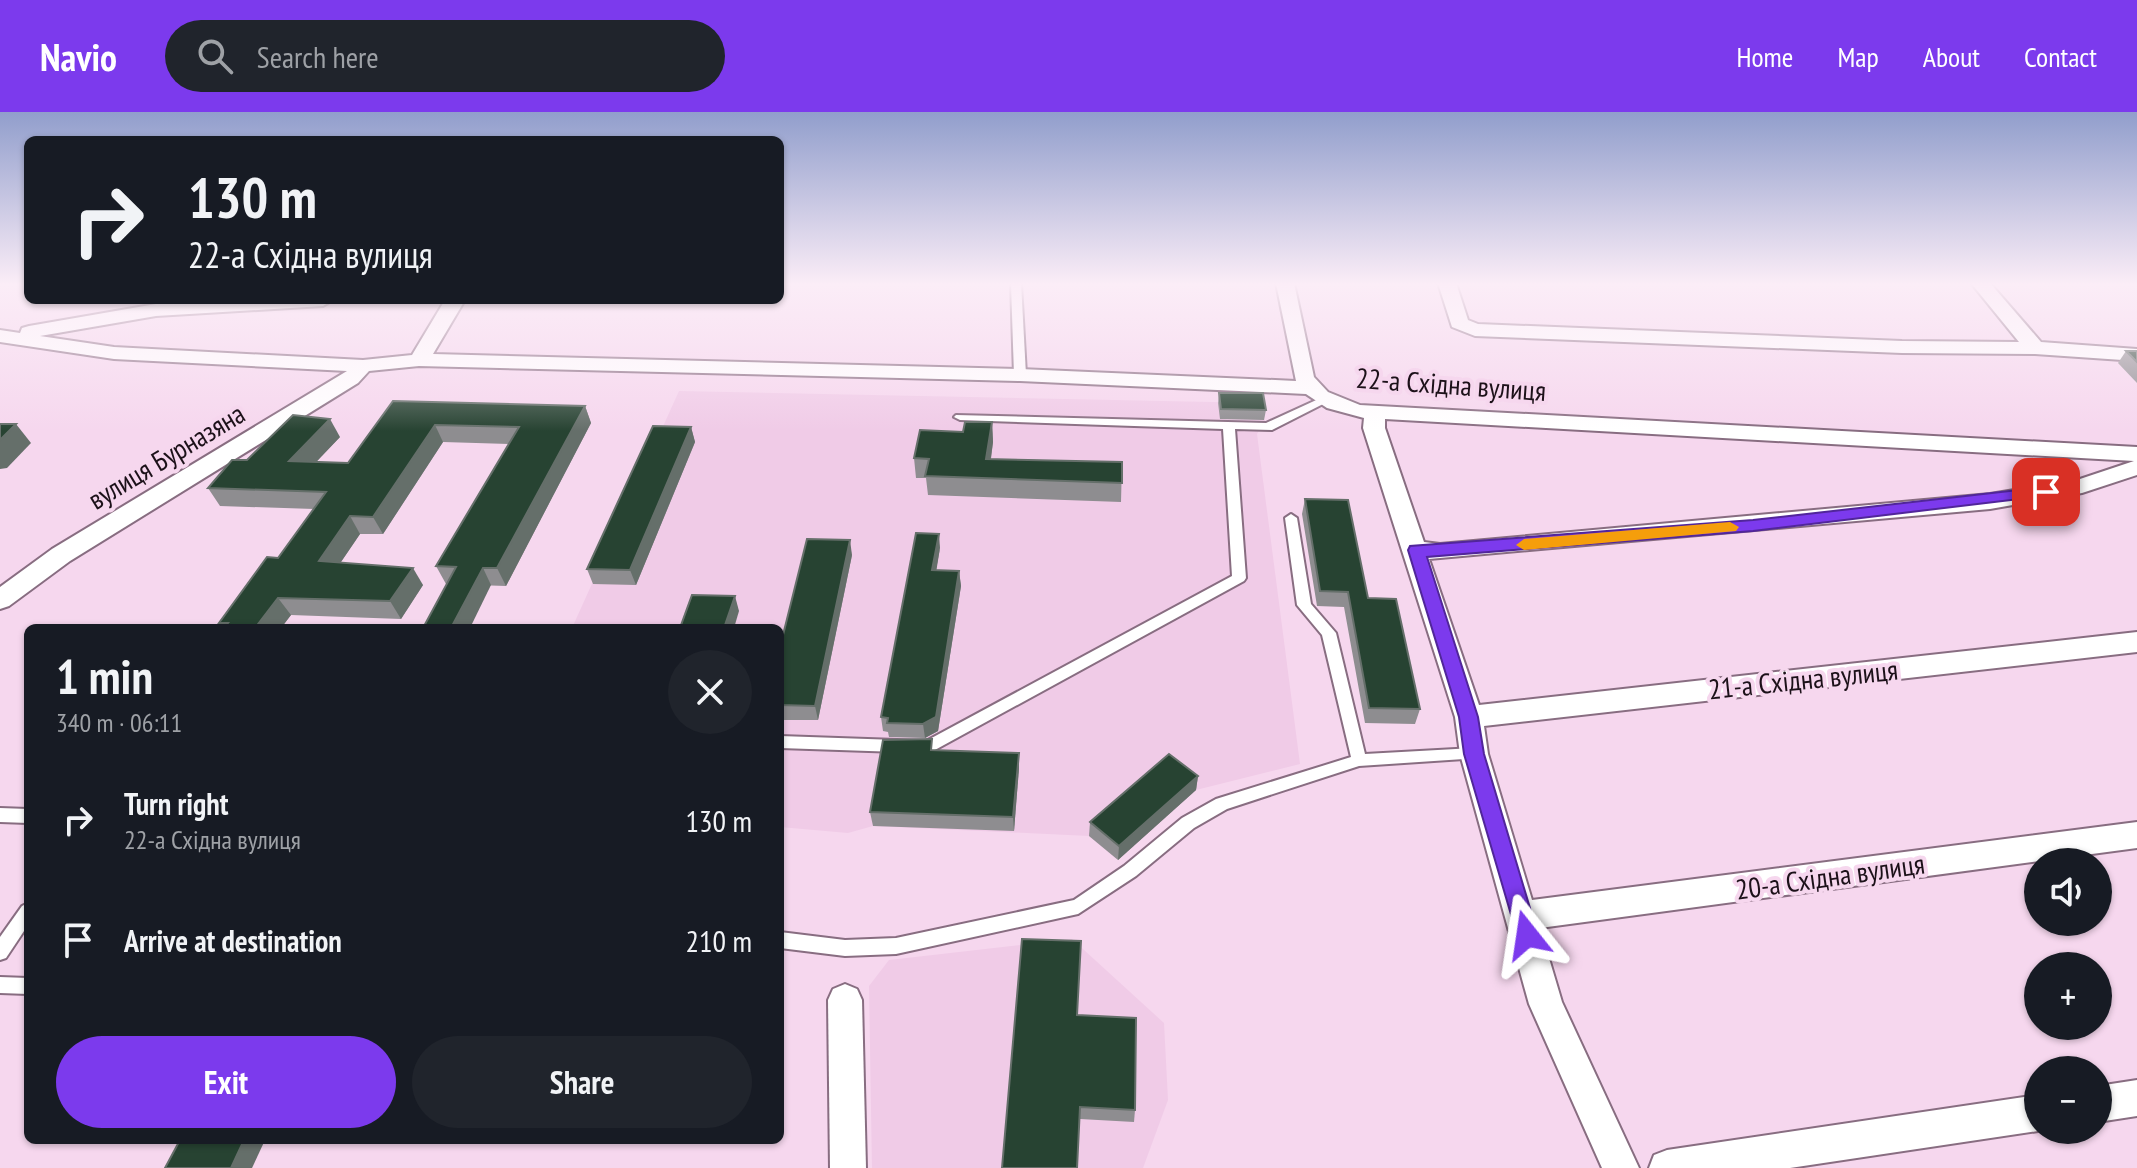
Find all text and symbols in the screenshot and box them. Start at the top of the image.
search box [165,20,725,92]
text: Navio [40,32,117,81]
icon: search [193,34,237,78]
text: Search here [257,37,379,76]
text: Home [1737,38,1793,75]
text: Map [1837,38,1879,75]
text: About [1923,38,1980,75]
text: Contact [2024,38,2097,75]
text: 130 m [188,161,317,233]
icon: right [56,168,160,272]
text: 22-а Східна вулиця [188,231,433,278]
street label: 22-а Східна вулиця [1355,359,1547,409]
street label: вулиця Бурназяна [81,395,251,517]
pin [2012,458,2080,526]
icon: arrive [2024,470,2068,514]
text: 1 min [56,645,153,707]
button: close [668,650,752,734]
street label: 21-а Східна вулиця [1706,651,1900,707]
text: 340 m · 06:11 [56,706,182,739]
text: Turn right [124,784,228,823]
icon: right [56,798,100,842]
text: 130 m [686,801,752,840]
text: 22-а Східна вулиця [124,823,301,856]
street label: 20-а Східна вулиця [1733,844,1927,908]
map controls [2024,848,2112,1144]
button: sound [2024,848,2112,936]
position arrow [1485,893,1569,977]
icon: arrive [56,918,100,962]
text: Arrive at destination [124,921,342,960]
text: 210 m [686,921,752,960]
button: + [2024,952,2112,1040]
button: Exit [56,1036,396,1128]
button: Share [412,1036,752,1128]
button: − [2024,1056,2112,1144]

